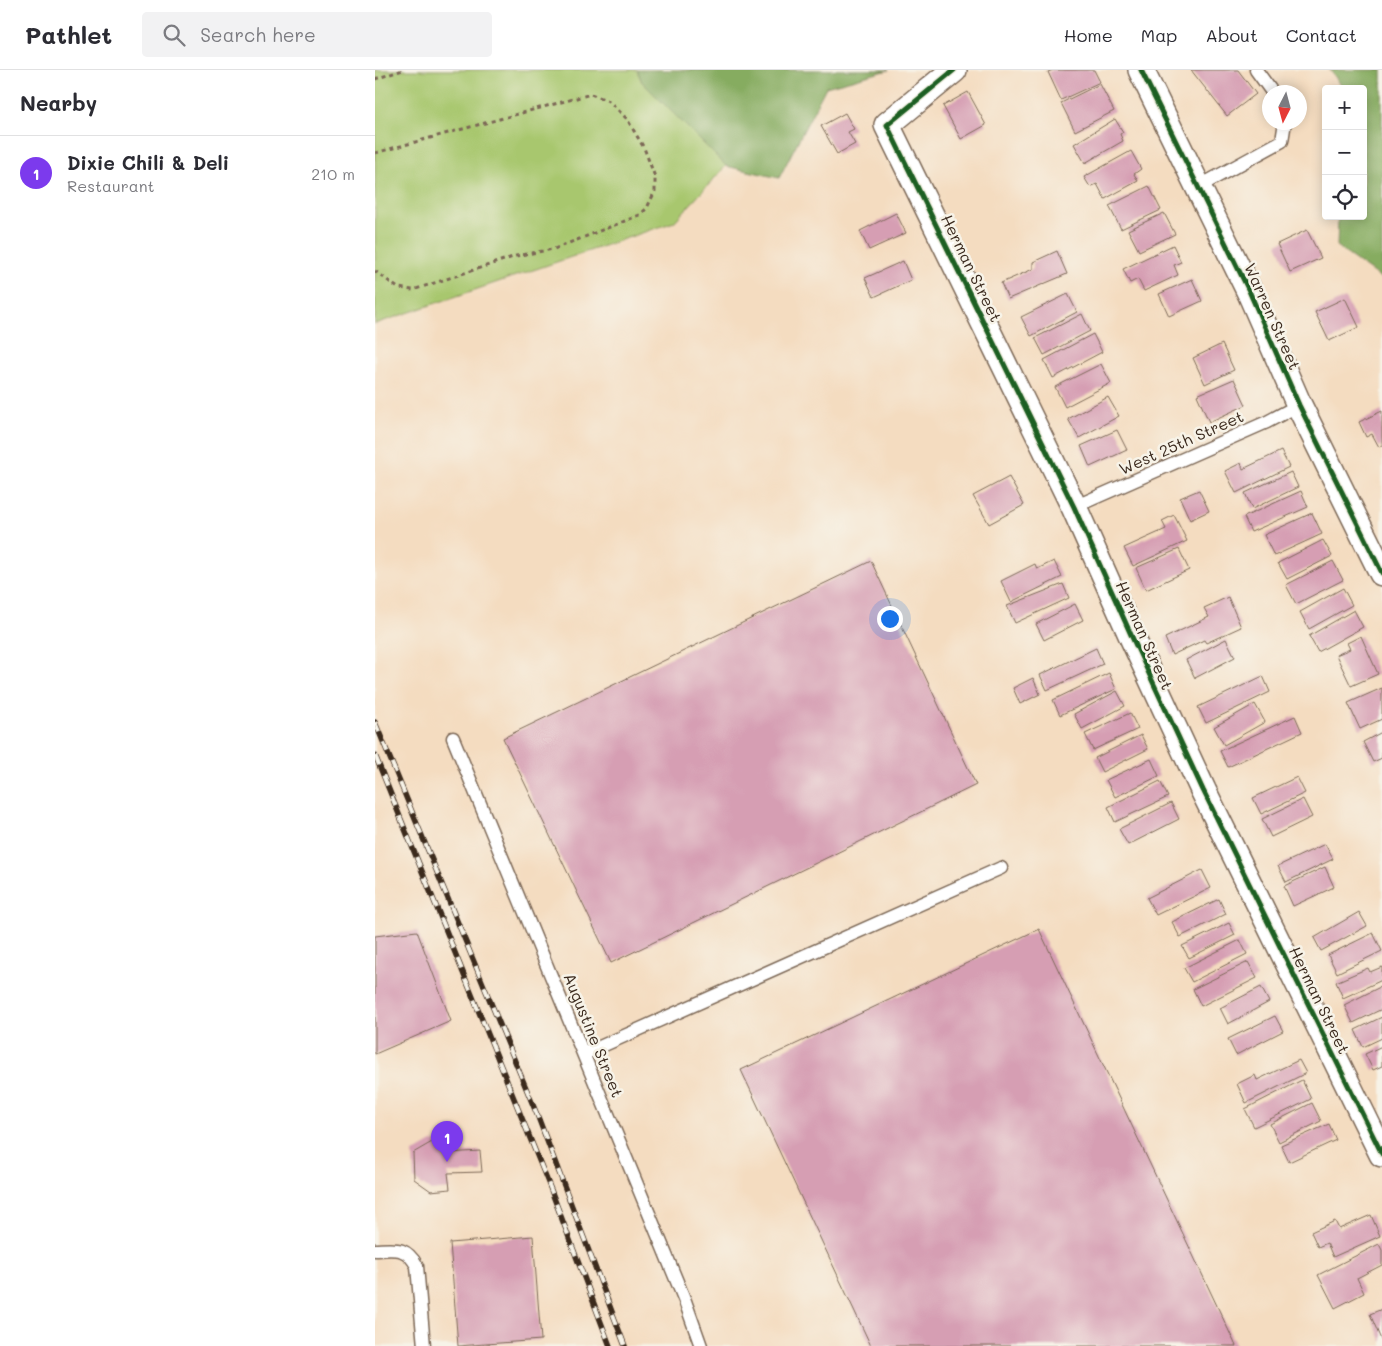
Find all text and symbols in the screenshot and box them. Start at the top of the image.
search box [142,12,492,57]
text: Pathlet [25,19,112,50]
icon: search [160,21,188,49]
text: Search here [200,22,316,47]
text: Home [1064,23,1113,47]
text: Map [1141,23,1177,47]
text: About [1205,23,1258,47]
text: Contact [1286,23,1357,47]
north arrow [1262,85,1307,130]
map controls [1322,85,1367,220]
button: + [1322,85,1367,130]
text: Nearby [20,89,97,116]
button: − [1322,130,1367,175]
text: Dixie Chili & Deli [67,150,229,175]
text: 1 [32,163,40,184]
text: 210 m [311,163,355,184]
text: Restaurant [67,175,155,196]
button: locate [1322,175,1367,220]
street label: Herman Street [937,211,1007,325]
street label: Warren Street [1240,259,1306,373]
street label: West 25th Street [1115,405,1247,479]
street label: Herman Street [1112,577,1178,693]
your location [877,606,903,632]
street label: Herman Street [1285,943,1355,1057]
street label: Augustine Street [559,970,629,1100]
pin: 1 [431,1121,463,1162]

